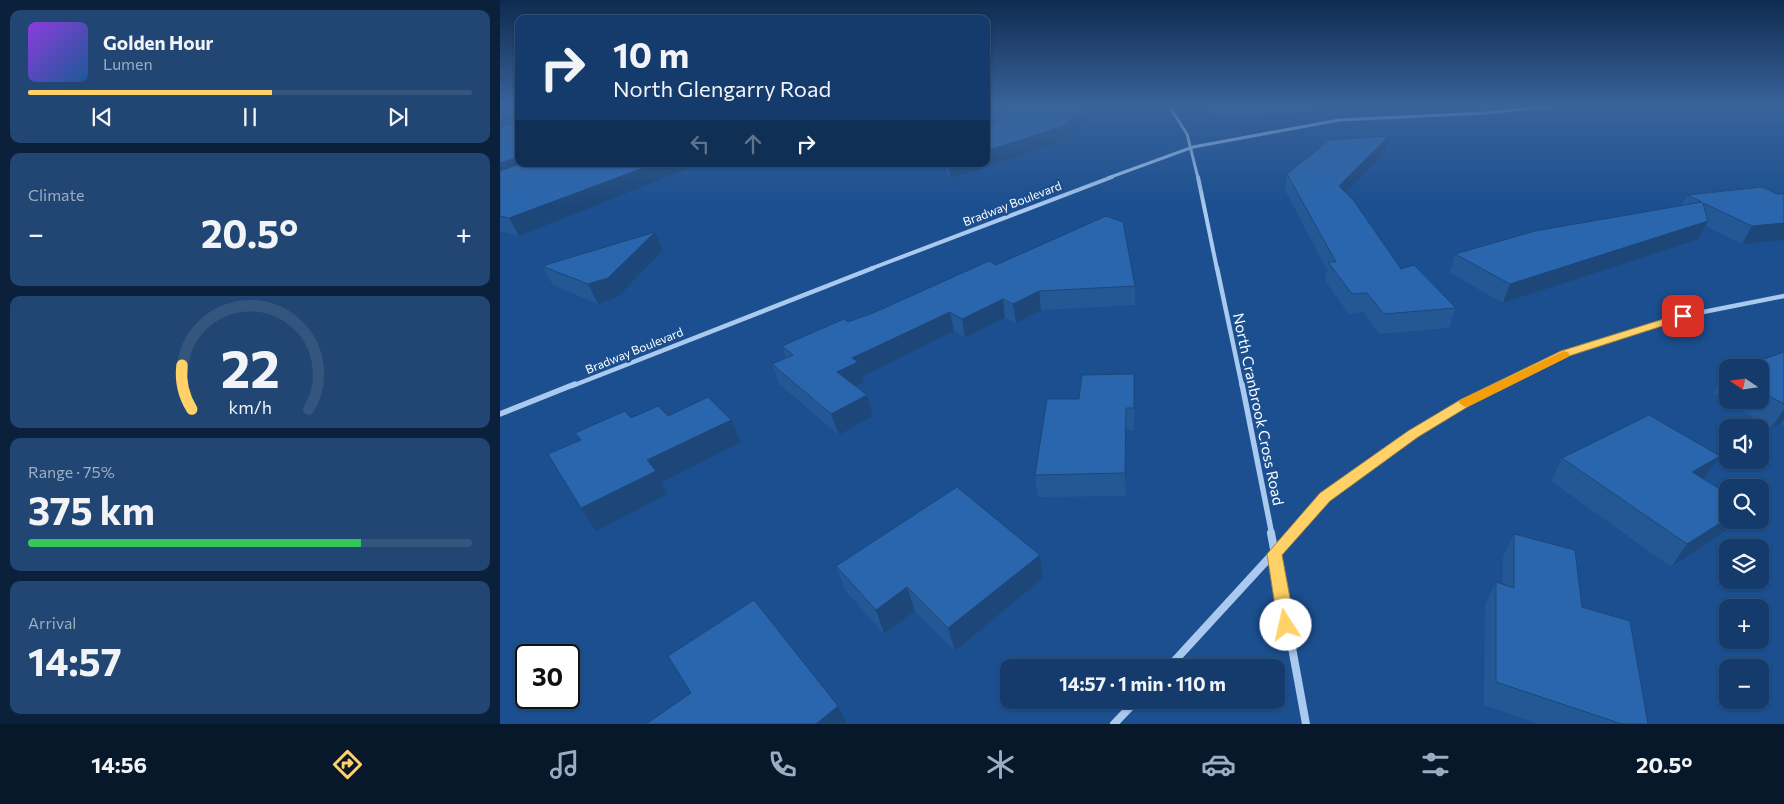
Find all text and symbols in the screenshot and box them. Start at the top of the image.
text: Golden Hour [103,31,213,54]
text: 10 m [613,32,689,75]
icon: right [530,35,595,100]
text: Lumen [103,54,153,73]
text: North Glengarry Road [613,75,831,102]
icon: previous [88,103,116,131]
icon: pause [236,103,264,131]
icon: next [384,103,412,131]
icon: left [686,130,714,158]
icon: ahead [739,130,767,158]
icon: right [792,130,820,158]
street label: Bradway Boulevard [961,178,1063,228]
text: Climate [28,185,84,204]
text: 20.5° [201,209,298,256]
text: − [28,216,44,250]
text: + [456,216,472,250]
pin [1662,295,1704,337]
icon: arrive [1669,302,1697,330]
street label: North Cranbrook Cross Road [1230,311,1288,507]
street label: Bradway Boulevard [583,324,685,376]
text: 22 [220,335,280,399]
north arrow [1719,359,1769,409]
map controls [1719,359,1769,709]
text: km/h [228,396,272,418]
button: sound [1719,419,1769,469]
text: Range · 75% [28,462,115,481]
button: search [1719,479,1769,529]
text: 375 km [28,486,155,533]
button: layers [1719,539,1769,589]
position arrow [1259,598,1311,650]
button: + [1719,599,1769,649]
text: Arrival [28,613,76,632]
text: 14:57 [28,637,122,684]
speed limit sign: 30 [515,644,580,709]
button: − [1719,659,1769,709]
text: 14:57 · 1 min · 110 m [1059,672,1226,695]
icon: directions [330,747,365,782]
icon: music [547,747,582,782]
icon: phone [765,747,800,782]
icon: climate [983,747,1018,782]
icon: car [1201,747,1236,782]
icon: filters [1418,747,1453,782]
text: 14:56 [91,751,147,778]
text: 20.5° [1636,751,1693,778]

